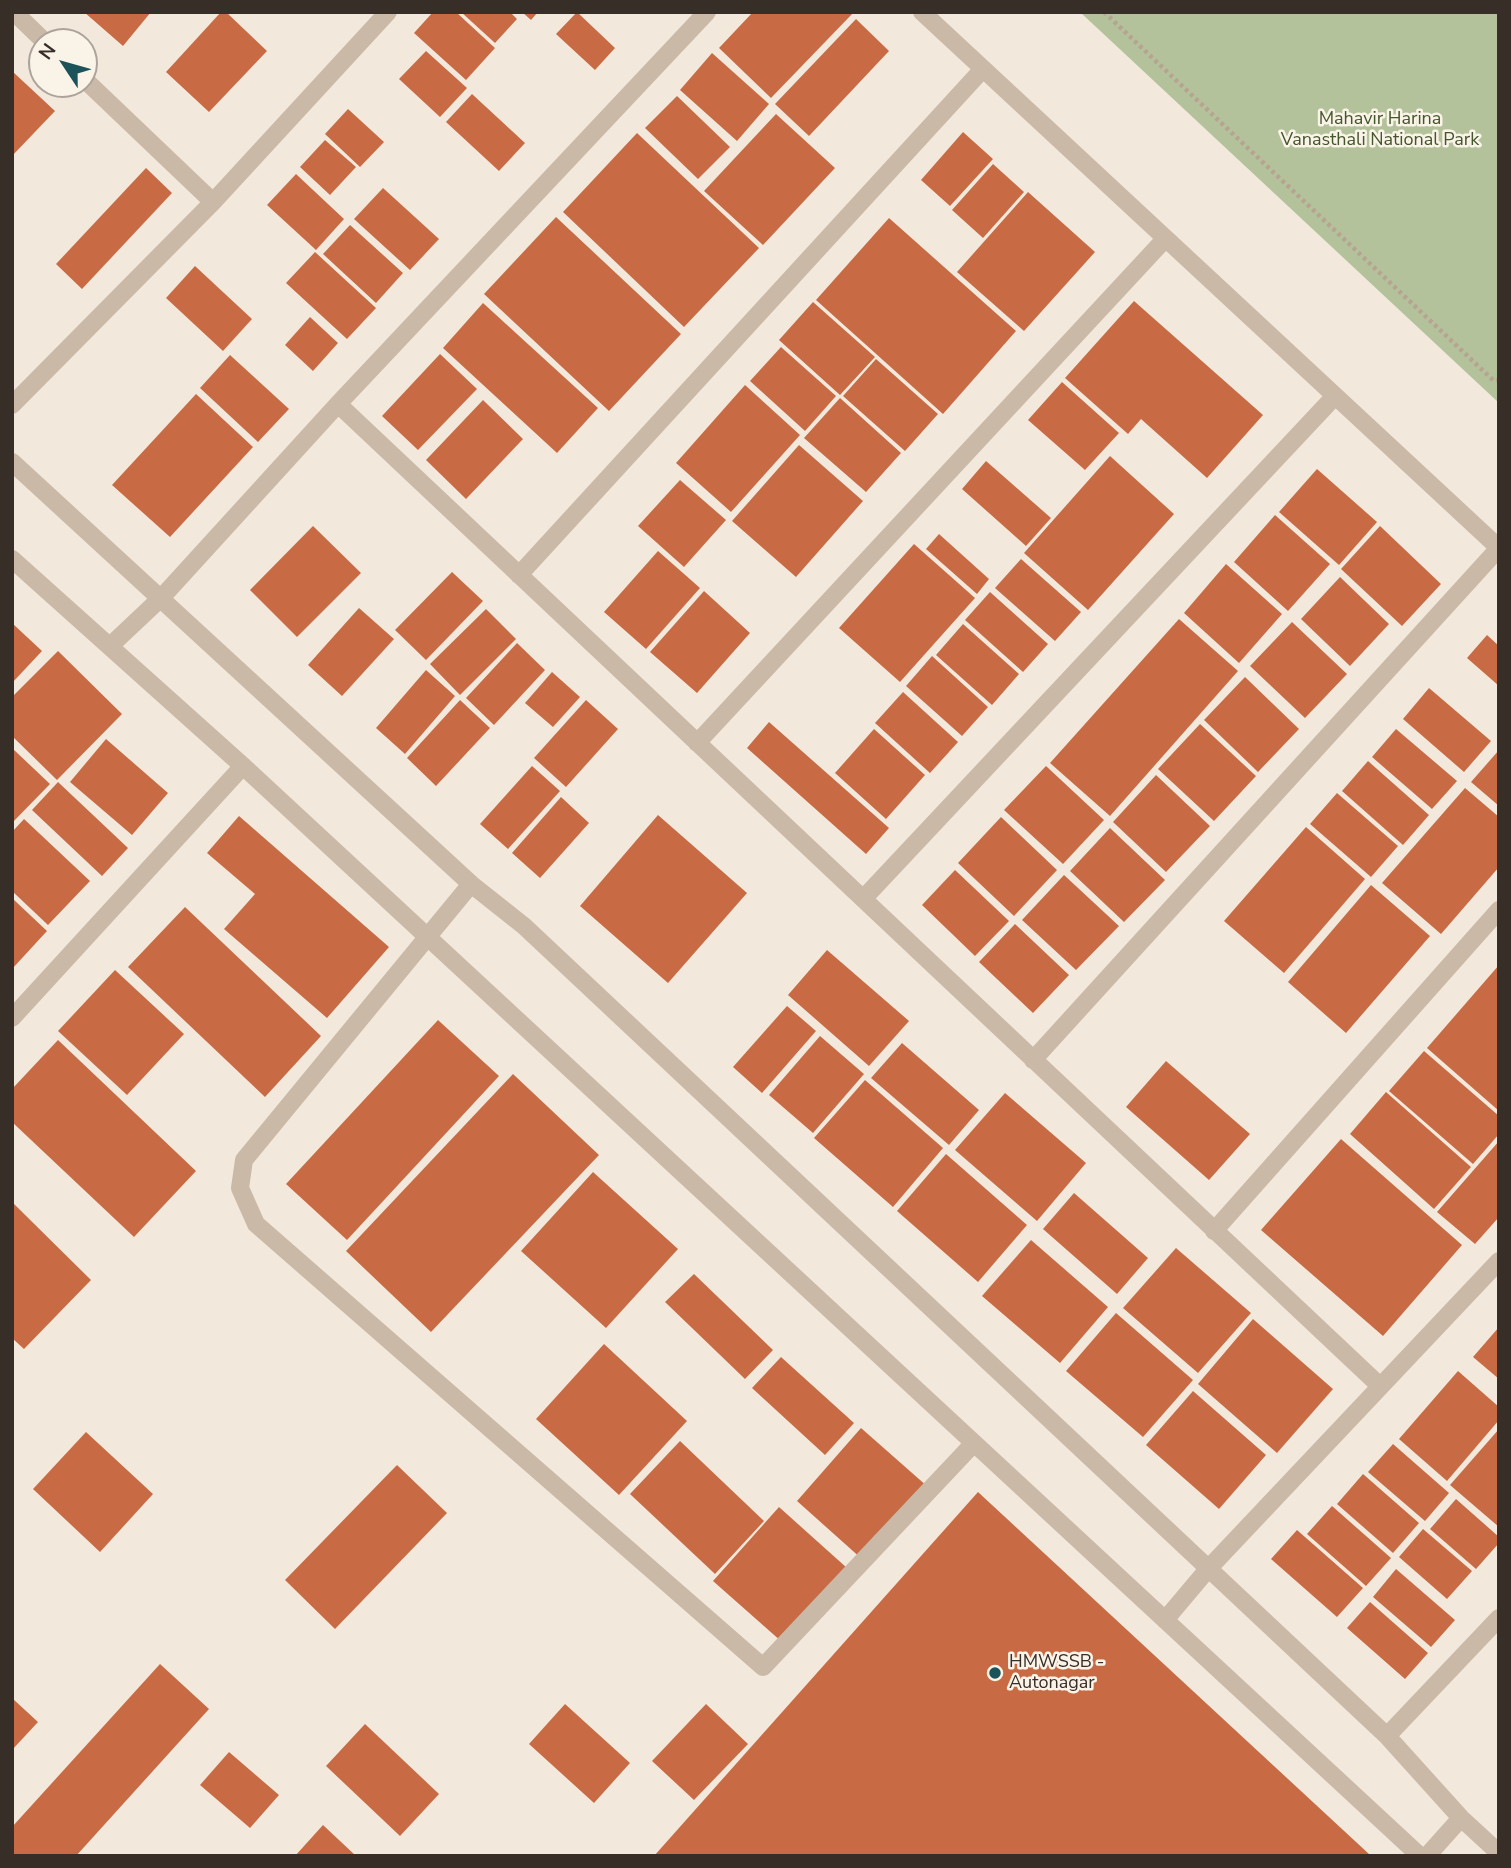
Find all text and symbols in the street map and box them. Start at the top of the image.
north arrow [28,28,98,98]
text: N [33,38,62,65]
park label: Mahavir Harina Vanasthali National Park [1281,109,1479,152]
place label: HMWSSB - Autonagar [1009,1652,1104,1694]
marker: HMWSSB - Autonagar [987,1665,1003,1681]

